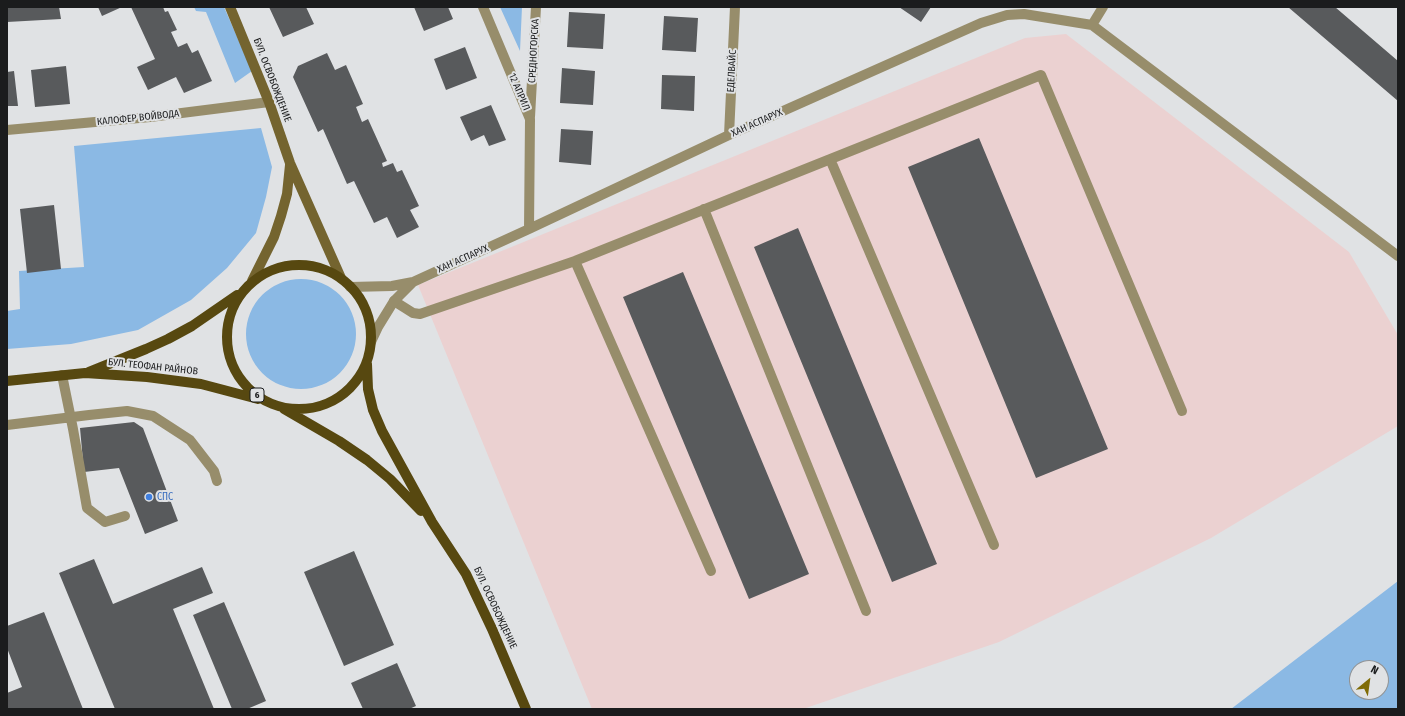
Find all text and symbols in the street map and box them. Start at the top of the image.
street label: СРЕДНОГОРСКА [526,19,542,83]
street label: БУЛ. ОСВОБОЖДЕНИЕ [250,36,294,124]
street label: ЕДЕЛВАЙС [725,49,739,93]
street label: 12 АПРИЛ [506,72,532,112]
street label: ХАН АСПАРУХ [730,106,784,140]
street label: КАЛОФЕР ВОЙВОДА [96,108,180,128]
street label: ХАН АСПАРУХ [436,242,490,276]
street label: БУЛ. ТЕОФАН РАЙНОВ [107,356,199,378]
road number: 6 [250,388,264,402]
place label: СПС [157,491,173,503]
marker: СПС [144,492,154,502]
street label: БУЛ. ОСВОБОЖДЕНИЕ [471,565,519,651]
north arrow [1349,660,1389,700]
text: N [1369,663,1381,677]

